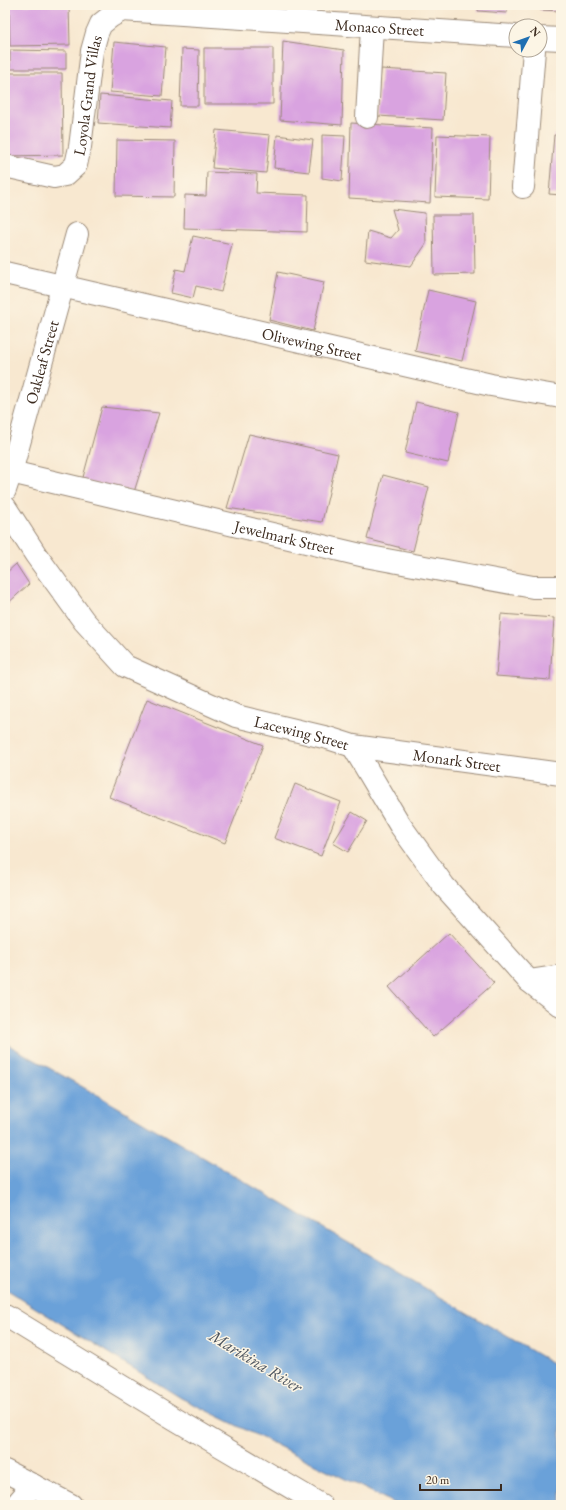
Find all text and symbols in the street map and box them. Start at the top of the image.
street label: Monaco Street [334,14,425,40]
north arrow [508,18,548,58]
text: N [527,23,544,39]
street label: Loyola Grand Villas [68,33,106,157]
street label: Oakleaf Street [20,318,63,406]
street label: Olivewing Street [260,322,364,365]
street label: Jewelmark Street [230,514,337,559]
street label: Lacewing Street [252,710,352,755]
street label: Monark Street [412,744,502,776]
water label: Marikina River [204,1324,308,1398]
scale bar [420,1466,501,1492]
text: 20 m [426,1472,450,1488]

